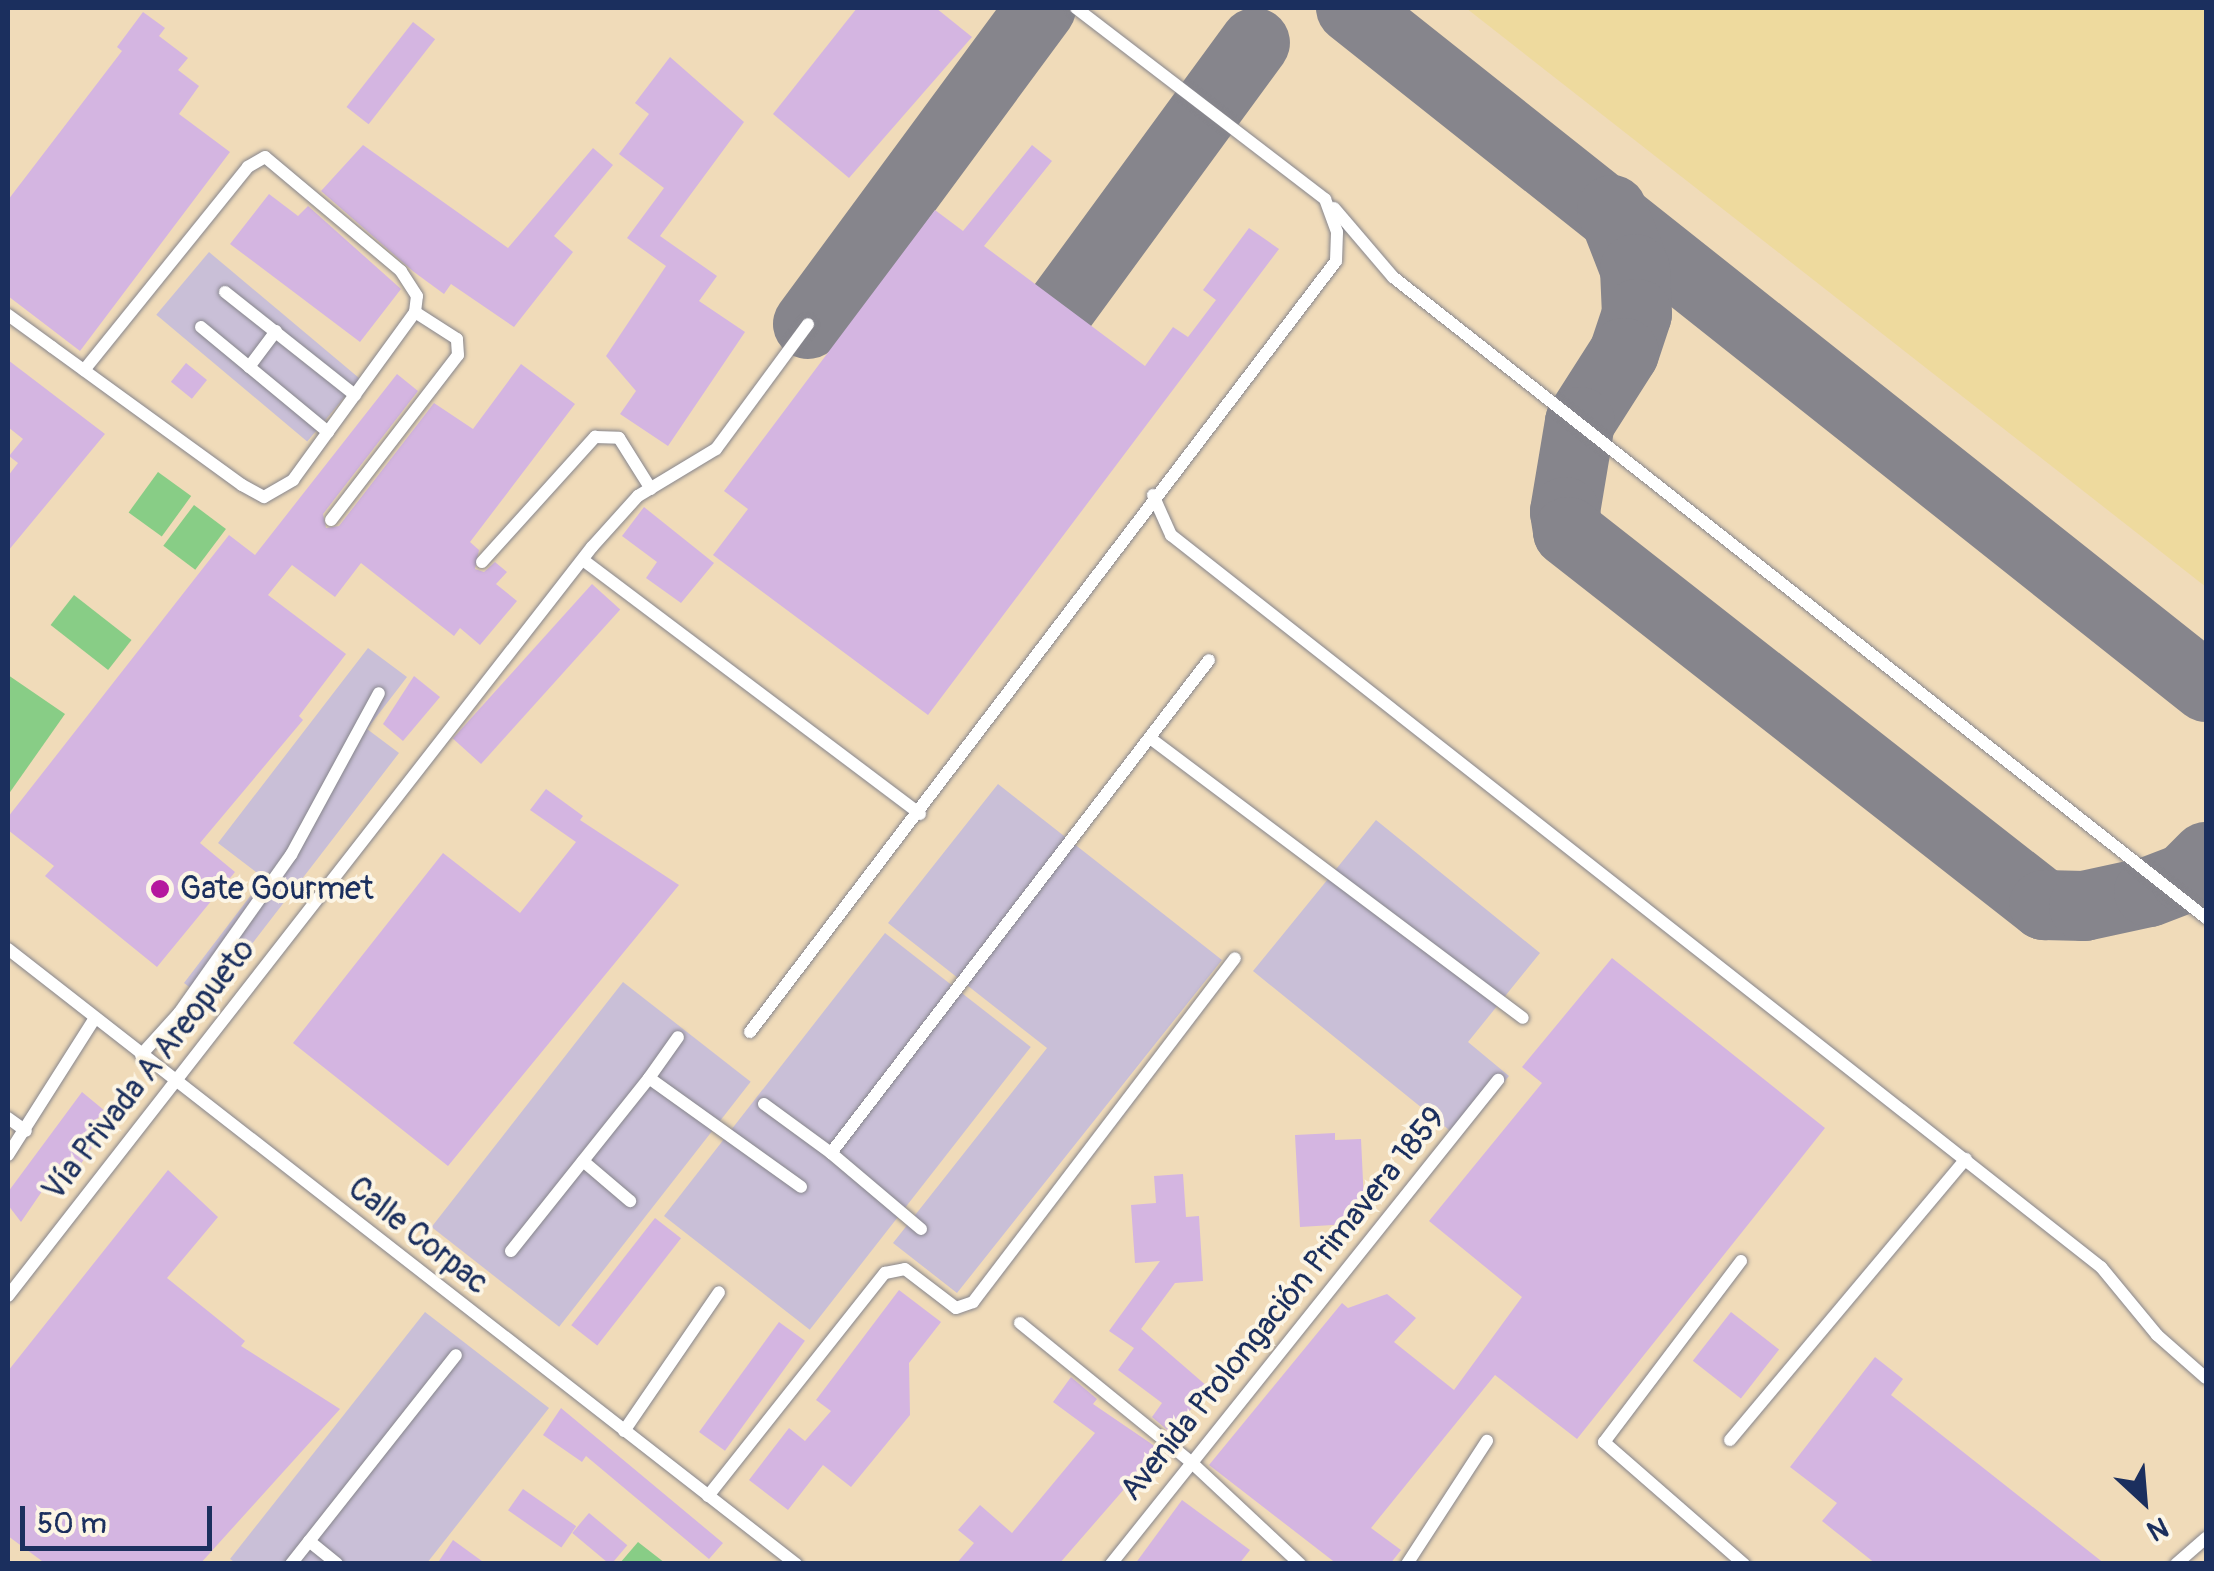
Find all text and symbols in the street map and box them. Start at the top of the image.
place label: Gate Gourmet [180,870,374,908]
marker: Gate Gourmet [149,878,171,900]
street label: Vía Privada A Areopueto [35,932,263,1208]
street label: Avenida Prolongación Primavera 1859 [1112,1099,1454,1509]
street label: Calle Corpac [340,1169,496,1303]
north arrow [2094,1451,2194,1551]
scale bar [25,1486,218,1548]
text: 50 m [37,1505,107,1542]
text: N [2141,1509,2174,1548]

